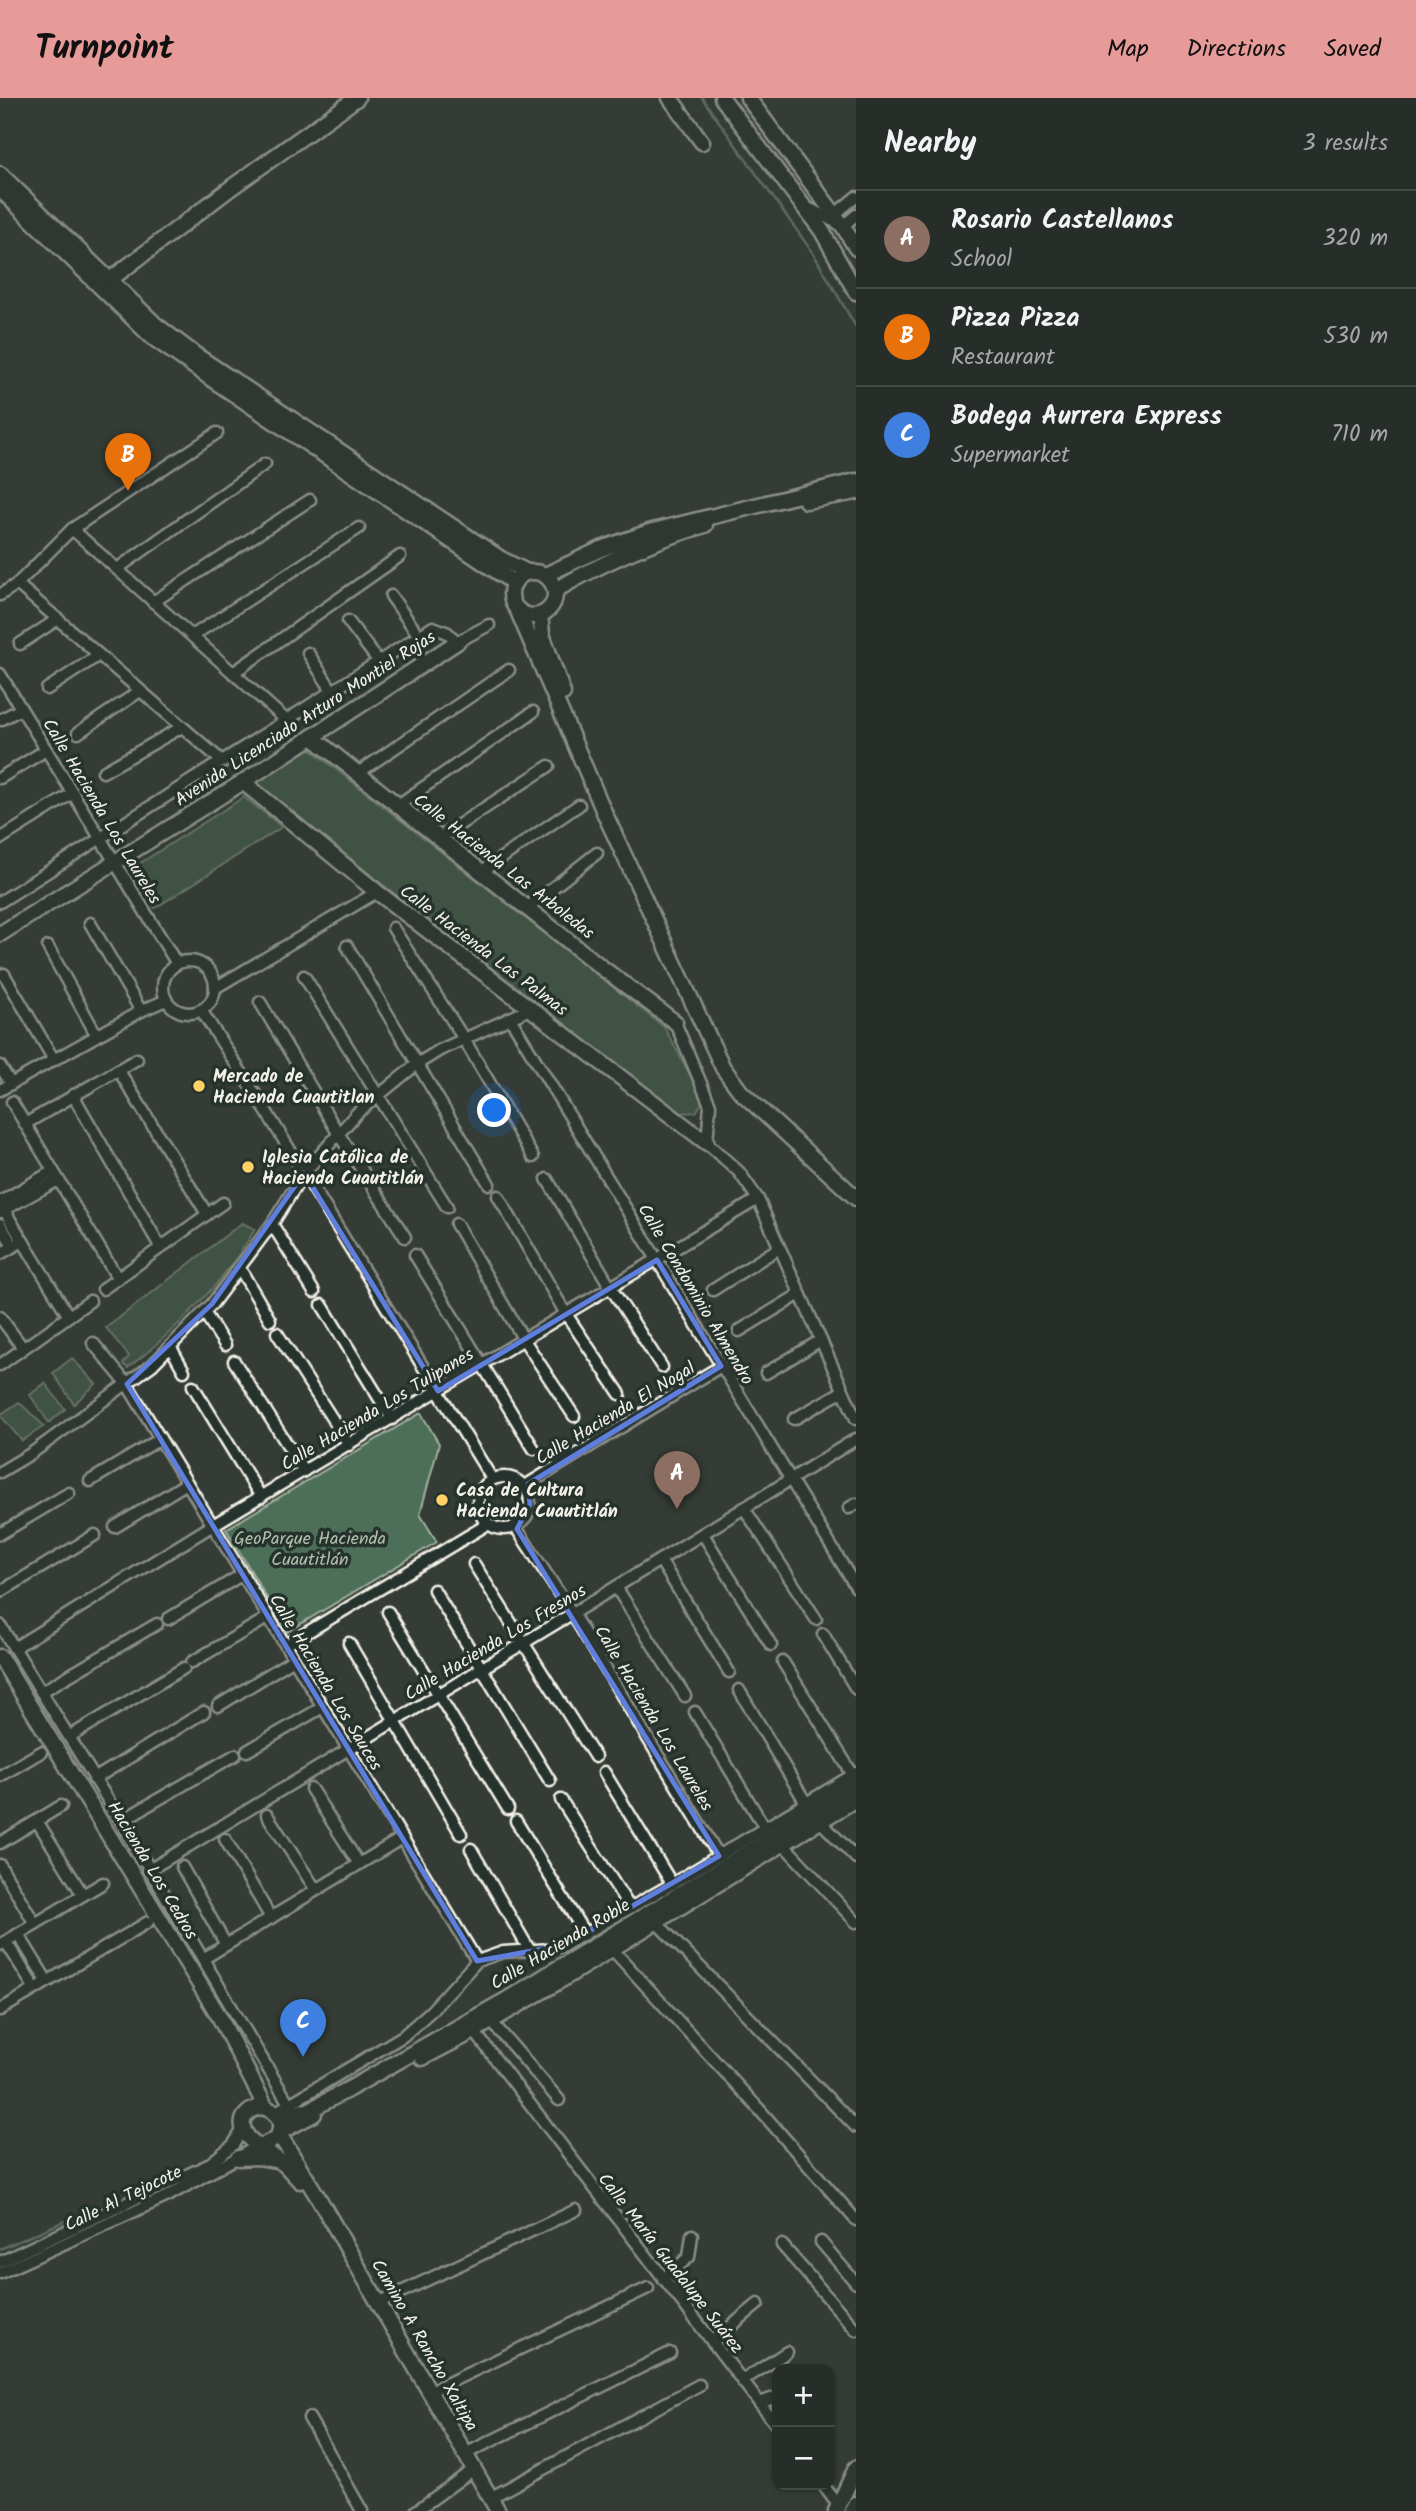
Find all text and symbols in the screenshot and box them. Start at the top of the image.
text: Turnpoint [35,23,174,76]
text: Map [1107,30,1149,69]
text: Directions [1187,30,1286,69]
text: Saved [1324,30,1381,69]
text: Nearby [884,120,976,168]
text: 3 results [1302,126,1388,162]
text: Rosario Castellanos [951,200,1173,242]
text: A [900,221,914,257]
text: 320 m [1322,221,1388,257]
text: School [951,242,1012,278]
text: Pizza Pizza [951,298,1080,340]
text: B [900,319,914,355]
text: 530 m [1323,319,1388,355]
text: Restaurant [951,340,1055,376]
text: Bodega Aurrera Express [951,396,1222,438]
text: C [900,417,914,453]
text: 710 m [1331,417,1388,453]
pin: B [105,433,151,491]
text: Supermarket [951,438,1070,474]
street label: Avenida Licenciado Arturo Montiel Rojas [170,624,442,815]
street label: Calle Hacienda Los Laureles [34,713,168,911]
street label: Calle Hacienda Las Arboledas [406,787,600,948]
street label: Calle Hacienda Las Palmas [393,878,574,1025]
place label: Mercado de Hacienda Cuautitlan [213,1063,375,1113]
marker: Mercado de Hacienda Cuautitlan [191,1078,207,1094]
your location [477,1093,511,1127]
place label: Iglesia Católica de Hacienda Cuautitlán [262,1144,424,1194]
marker: Iglesia Católica de Hacienda Cuautitlán [240,1159,256,1175]
street label: Calle Condominio Almendro [629,1198,761,1391]
street label: Calle Hacienda Los Tulipanes [276,1341,480,1480]
street label: Calle Hacienda El Nogal [530,1355,702,1474]
pin: A [654,1451,700,1509]
place label: Casa de Cultura Hacienda Cuautitlán [456,1477,618,1527]
marker: Casa de Cultura Hacienda Cuautitlán [434,1492,450,1508]
park label: GeoParque Hacienda Cuautitlán [234,1525,386,1575]
street label: Calle Hacienda Los Fresnos [399,1577,593,1709]
street label: Calle Hacienda Los Sauces [260,1589,389,1777]
street label: Calle Hacienda Los Laureles [586,1620,720,1818]
street label: Hacienda Los Cedros [99,1796,205,1946]
street label: Calle Hacienda Roble [485,1892,636,1999]
pin: C [280,1999,326,2057]
street label: Calle Al Tejocote [60,2158,187,2240]
street label: Calle María Guadalupe Suárez [590,2167,750,2361]
street label: Camino A Rancho Xaltipa [362,2254,485,2437]
map controls [772,2364,835,2490]
button: + [772,2364,835,2427]
button: − [772,2427,835,2490]

